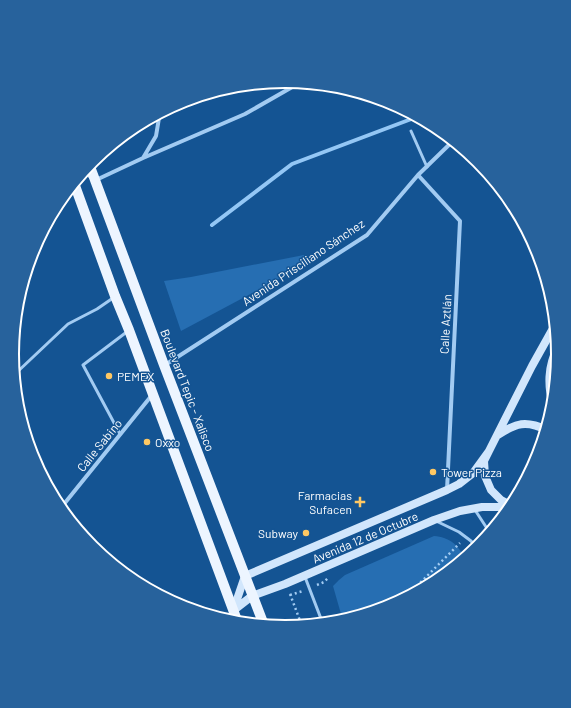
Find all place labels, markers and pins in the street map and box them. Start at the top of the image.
place label: PEMEX [117,369,154,383]
marker: PEMEX [104,371,114,381]
place label: Oxxo [155,435,180,449]
marker: Oxxo [142,437,152,447]
place label: Tower Pizza [441,465,502,479]
marker: Tower Pizza [428,467,438,477]
place label: Farmacias Sufacen [298,488,352,516]
marker: Farmacias Sufacen [355,497,365,507]
place label: Subway [258,526,298,540]
marker: Subway [301,528,311,538]

